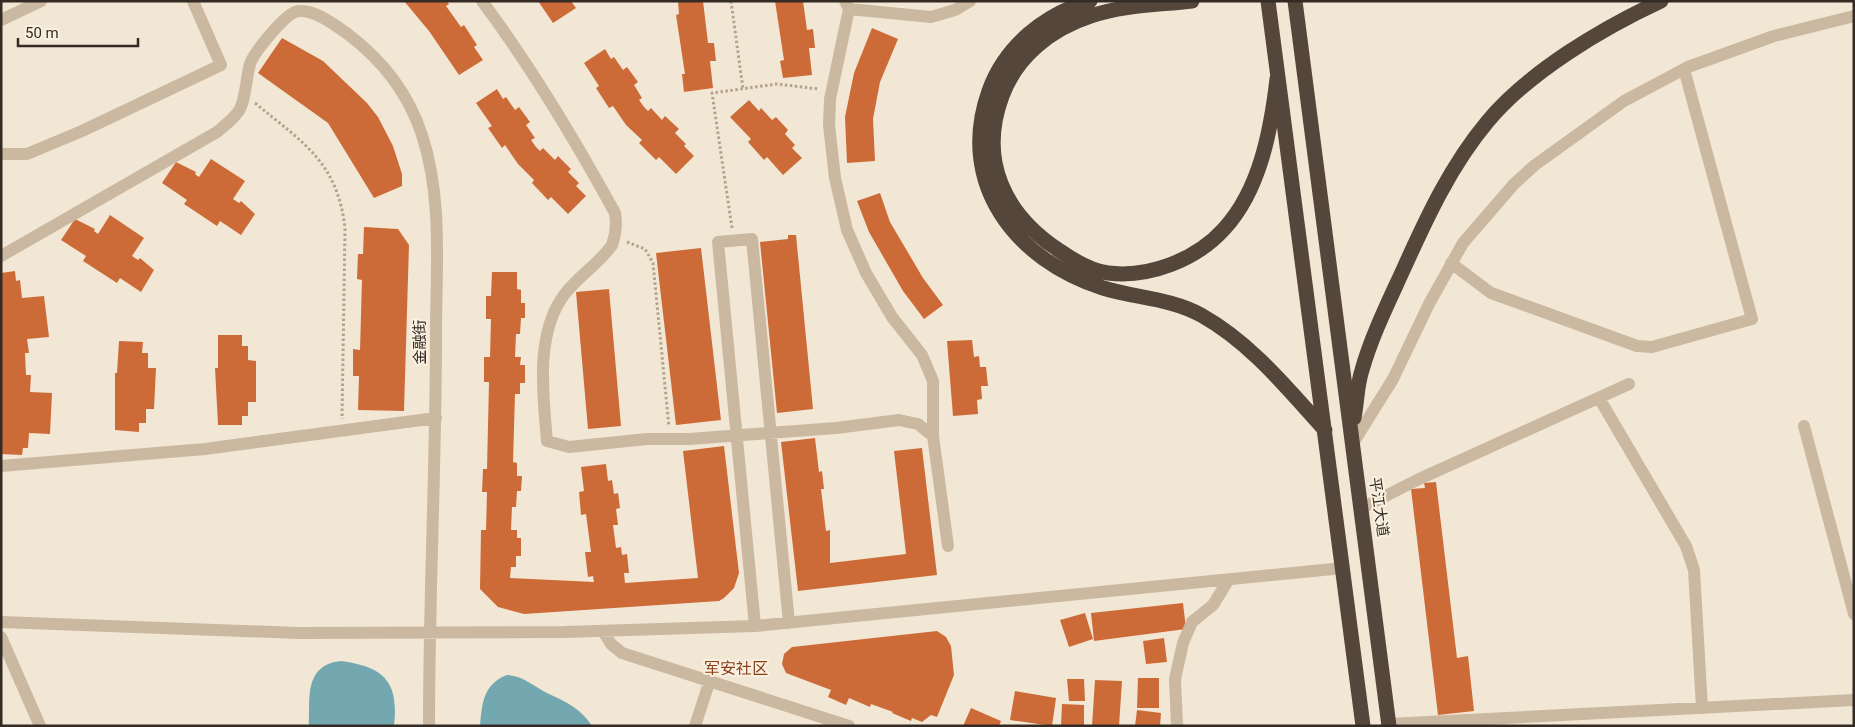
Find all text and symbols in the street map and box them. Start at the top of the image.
scale bar [18,15,138,47]
text: 50 m [25,24,59,42]
street label: 金融街 [411,319,429,365]
street label: 平江大道 [1366,476,1392,538]
district label: 军安社区 [704,659,768,678]

